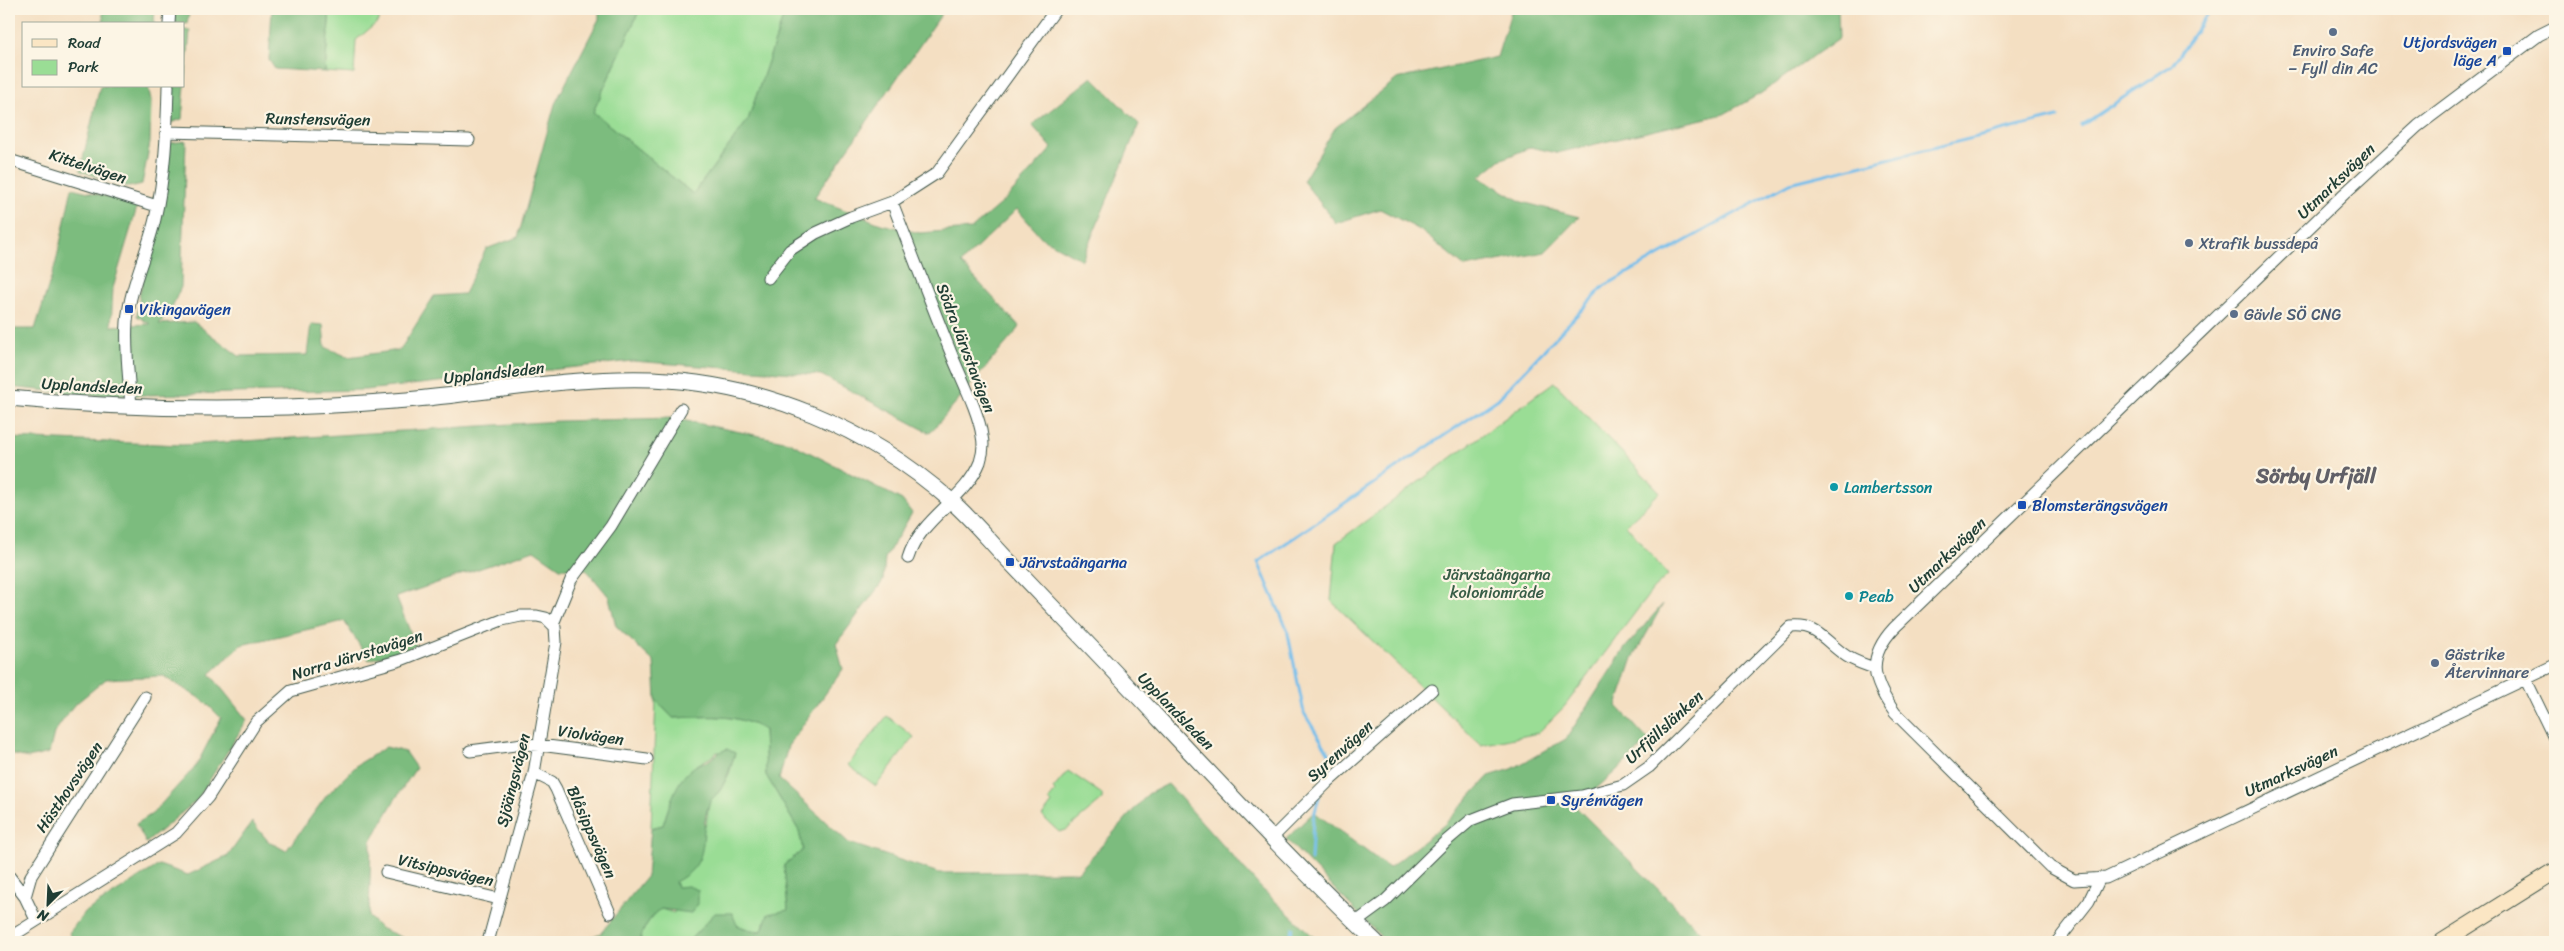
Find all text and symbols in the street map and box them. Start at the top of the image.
legend [22,22,185,88]
marker: Enviro Safe – Fyll din AC [2327,26,2339,38]
place label: Utjordsvägen läge A [2403,28,2497,75]
text: Road [68,30,101,56]
place label: Enviro Safe – Fyll din AC [2288,36,2378,83]
marker: Utjordsvägen läge A [2501,45,2513,57]
text: Park [68,54,99,80]
street label: Runstensvägen [265,104,371,134]
street label: Utmarksvägen [2290,135,2383,226]
street label: Kittelvägen [45,140,131,192]
place label: Xtrafik bussdepå [2198,229,2318,258]
marker: Xtrafik bussdepå [2183,237,2195,249]
street label: Södra Järvstavägen [928,279,1004,418]
place label: Vikingavägen [139,295,231,324]
place label: Gävle SÖ CNG [2244,300,2342,329]
marker: Vikingavägen [123,303,135,315]
marker: Gävle SÖ CNG [2228,308,2240,320]
street label: Upplandsleden [442,353,546,393]
street label: Upplandsleden [41,369,144,403]
district label: Sörby Urfjäll [2255,457,2377,495]
place label: Lambertsson [1844,473,1933,502]
marker: Lambertsson [1828,481,1840,493]
place label: Blomsterängsvägen [2032,491,2168,520]
marker: Blomsterängsvägen [2016,499,2028,511]
street label: Utmarksvägen [1901,509,1994,600]
place label: Järvstaängarna [1019,548,1127,577]
marker: Järvstaängarna [1004,556,1016,568]
park label: Järvstaängarna koloniområde [1442,560,1551,607]
place label: Peab [1859,582,1894,611]
marker: Peab [1843,590,1855,602]
street label: Norra Järvstavägen [288,621,427,689]
place label: Gästrike Återvinnare [2444,640,2529,687]
marker: Gästrike Återvinnare [2429,657,2441,669]
street label: Upplandsleden [1130,664,1222,758]
street label: Urfjällslänken [1618,682,1710,771]
street label: Syrenvägen [1300,712,1381,789]
street label: Violvägen [556,716,626,754]
street label: Sjöängsvägen [487,730,539,830]
street label: Hästhovsvägen [27,735,111,839]
street label: Utmarksvägen [2239,736,2343,805]
street label: Blåsippsvägen [559,781,626,884]
place label: Syrénvägen [1561,786,1644,815]
marker: Syrénvägen [1545,794,1557,806]
street label: Vitsippsvägen [395,845,497,895]
north arrow [22,878,72,928]
text: N [33,902,53,929]

